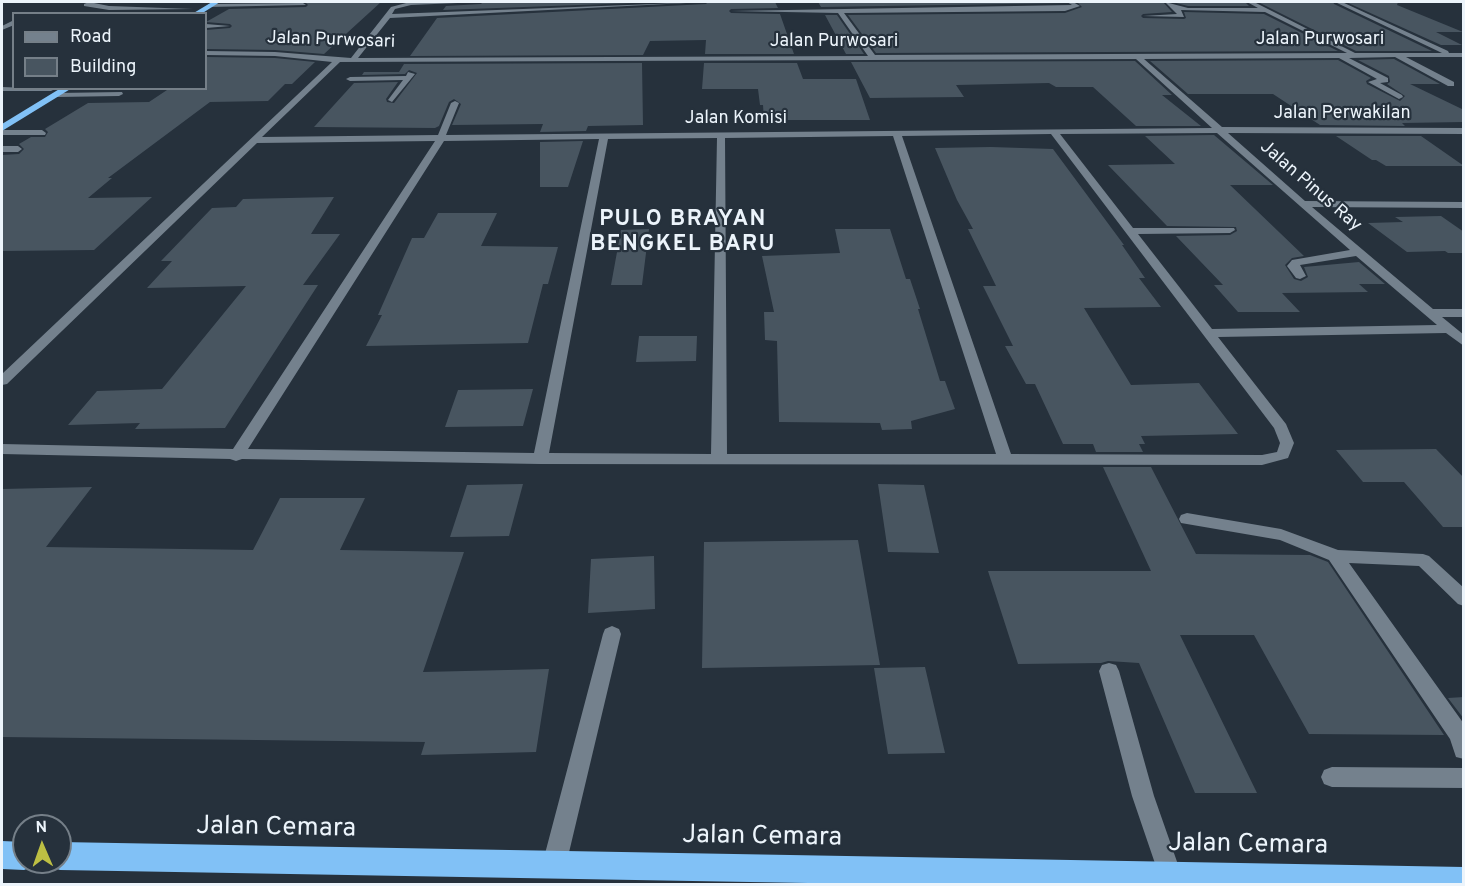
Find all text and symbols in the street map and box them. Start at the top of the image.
legend [12,12,207,90]
text: Road [70,26,112,49]
street label: Jalan Purwosari [266,28,396,54]
street label: Jalan Purwosari [1256,29,1384,51]
street label: Jalan Purwosari [770,31,898,53]
text: Building [70,56,136,79]
street label: Jalan Perwakilan [1273,103,1411,125]
street label: Jalan Komisi [685,108,787,130]
street label: Jalan Pinus Ray [1255,137,1365,237]
district label: PULO BRAYAN BENGKEL BARU [590,208,776,260]
street label: Jalan Cemara [196,812,356,846]
north arrow [12,814,72,874]
text: N [35,818,48,838]
street label: Jalan Cemara [682,821,842,855]
street label: Jalan Cemara [1168,829,1328,863]

